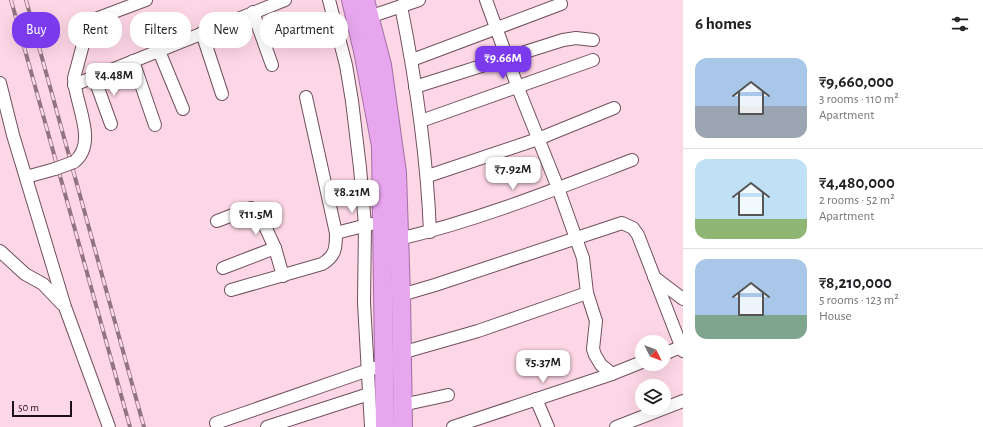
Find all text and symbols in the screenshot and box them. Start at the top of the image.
chip: Buy [12,12,60,48]
chip: Rent [68,12,122,48]
chip: Filters [130,12,191,48]
chip: New [199,12,252,48]
chip: Apartment [260,12,348,48]
icon: filters [949,13,971,35]
text: 6 homes [695,15,751,32]
pin: ₹9.66M [470,46,536,80]
text: ₹9.66M [484,52,522,65]
pin: ₹4.48M [81,63,147,97]
text: ₹4.48M [95,69,133,82]
text: ₹9,660,000 [819,73,894,90]
icon: home [727,74,775,122]
text: 3 rooms · 110 m² [819,93,899,106]
text: Apartment [819,109,874,122]
pin: ₹7.92M [480,157,546,191]
text: ₹7.92M [495,163,531,176]
text: ₹4,480,000 [819,174,895,191]
icon: home [727,175,775,223]
pin: ₹8.21M [319,180,385,214]
text: ₹8.21M [334,186,370,199]
text: 2 rooms · 52 m² [819,194,895,207]
pin: ₹11.5M [223,202,289,236]
text: ₹11.5M [239,208,273,221]
text: Apartment [819,210,874,223]
text: ₹8,210,000 [819,274,892,291]
icon: home [727,275,775,323]
text: 5 rooms · 123 m² [819,294,899,307]
text: House [819,310,851,323]
north arrow [635,335,671,371]
map controls [635,335,671,415]
pin: ₹5.37M [510,350,576,384]
text: ₹5.37M [525,356,561,369]
button: layers [635,379,671,415]
scale bar [12,399,72,418]
text: 50 m [18,402,39,413]

